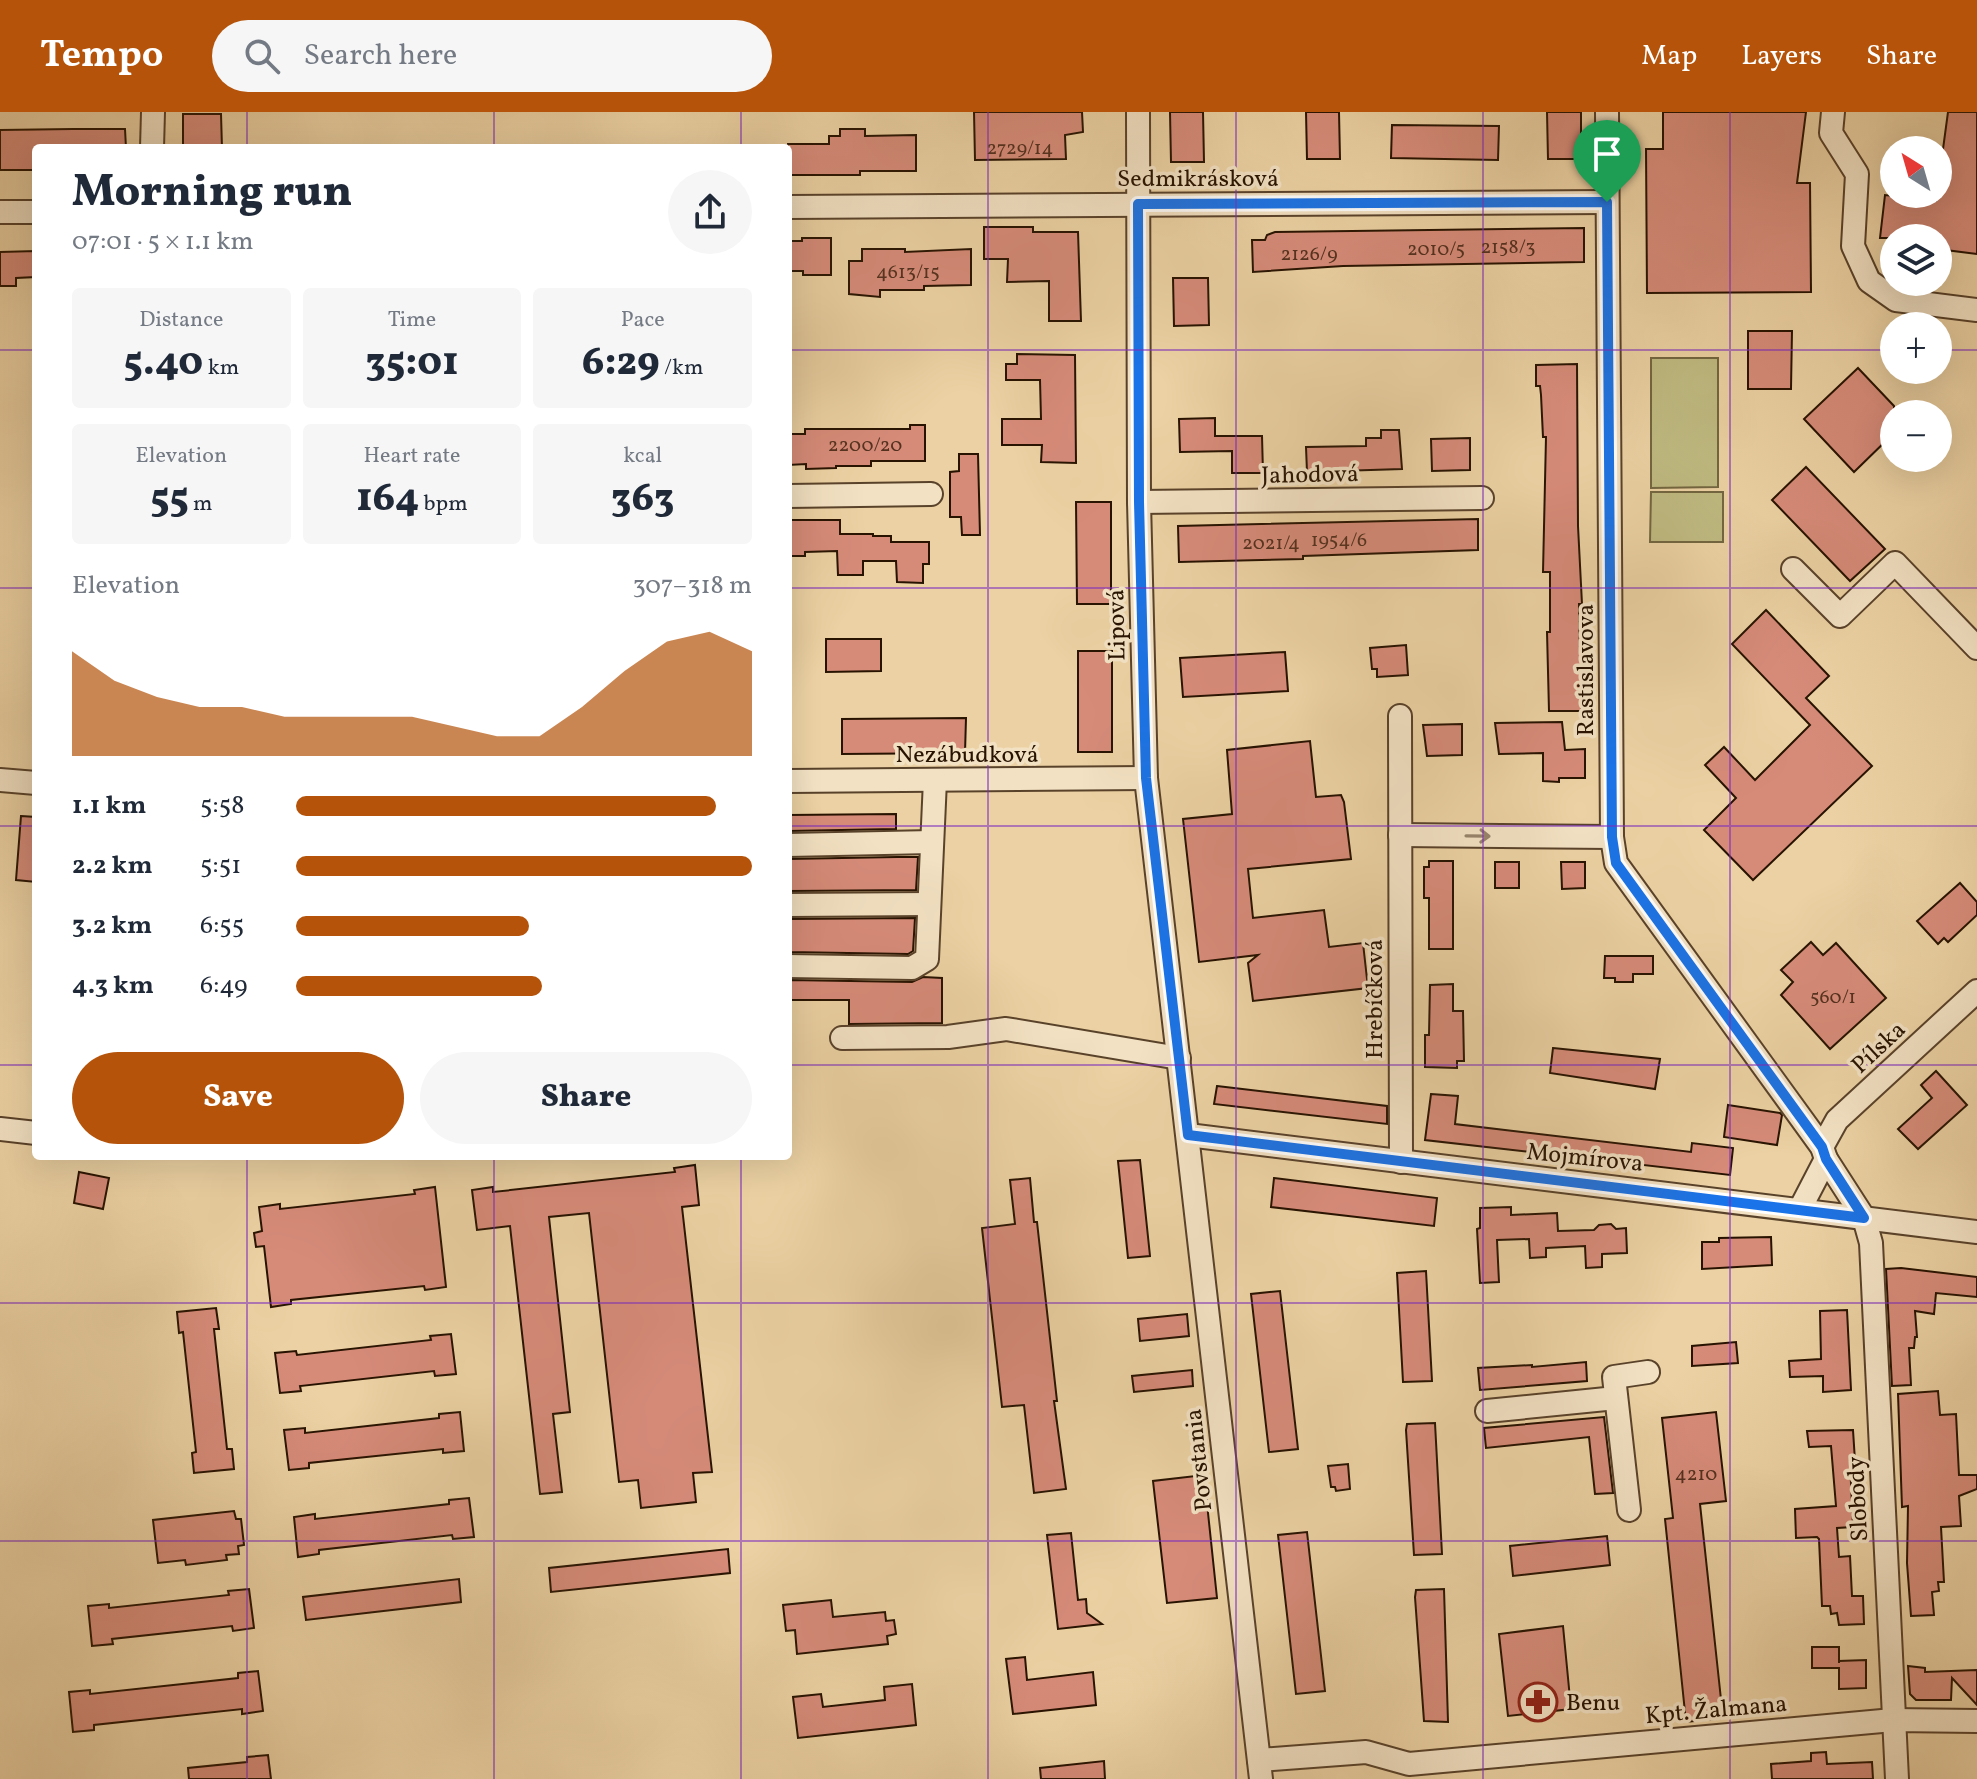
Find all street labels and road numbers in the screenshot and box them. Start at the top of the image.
street label: Sedmikrásková [1117,163,1279,197]
street label: Jahodová [1261,458,1359,494]
street label: Lipová [1100,589,1136,661]
street label: Rastislavova [1570,604,1604,736]
street label: Nezábudková [895,739,1039,773]
street label: Hrebíčková [1359,939,1393,1059]
street label: Pílska [1844,1014,1914,1083]
street label: Mojmírova [1525,1136,1645,1182]
street label: Povstania [1178,1407,1222,1513]
street label: Slobody [1840,1455,1878,1542]
street label: Kpt. Žalmana [1644,1688,1789,1734]

